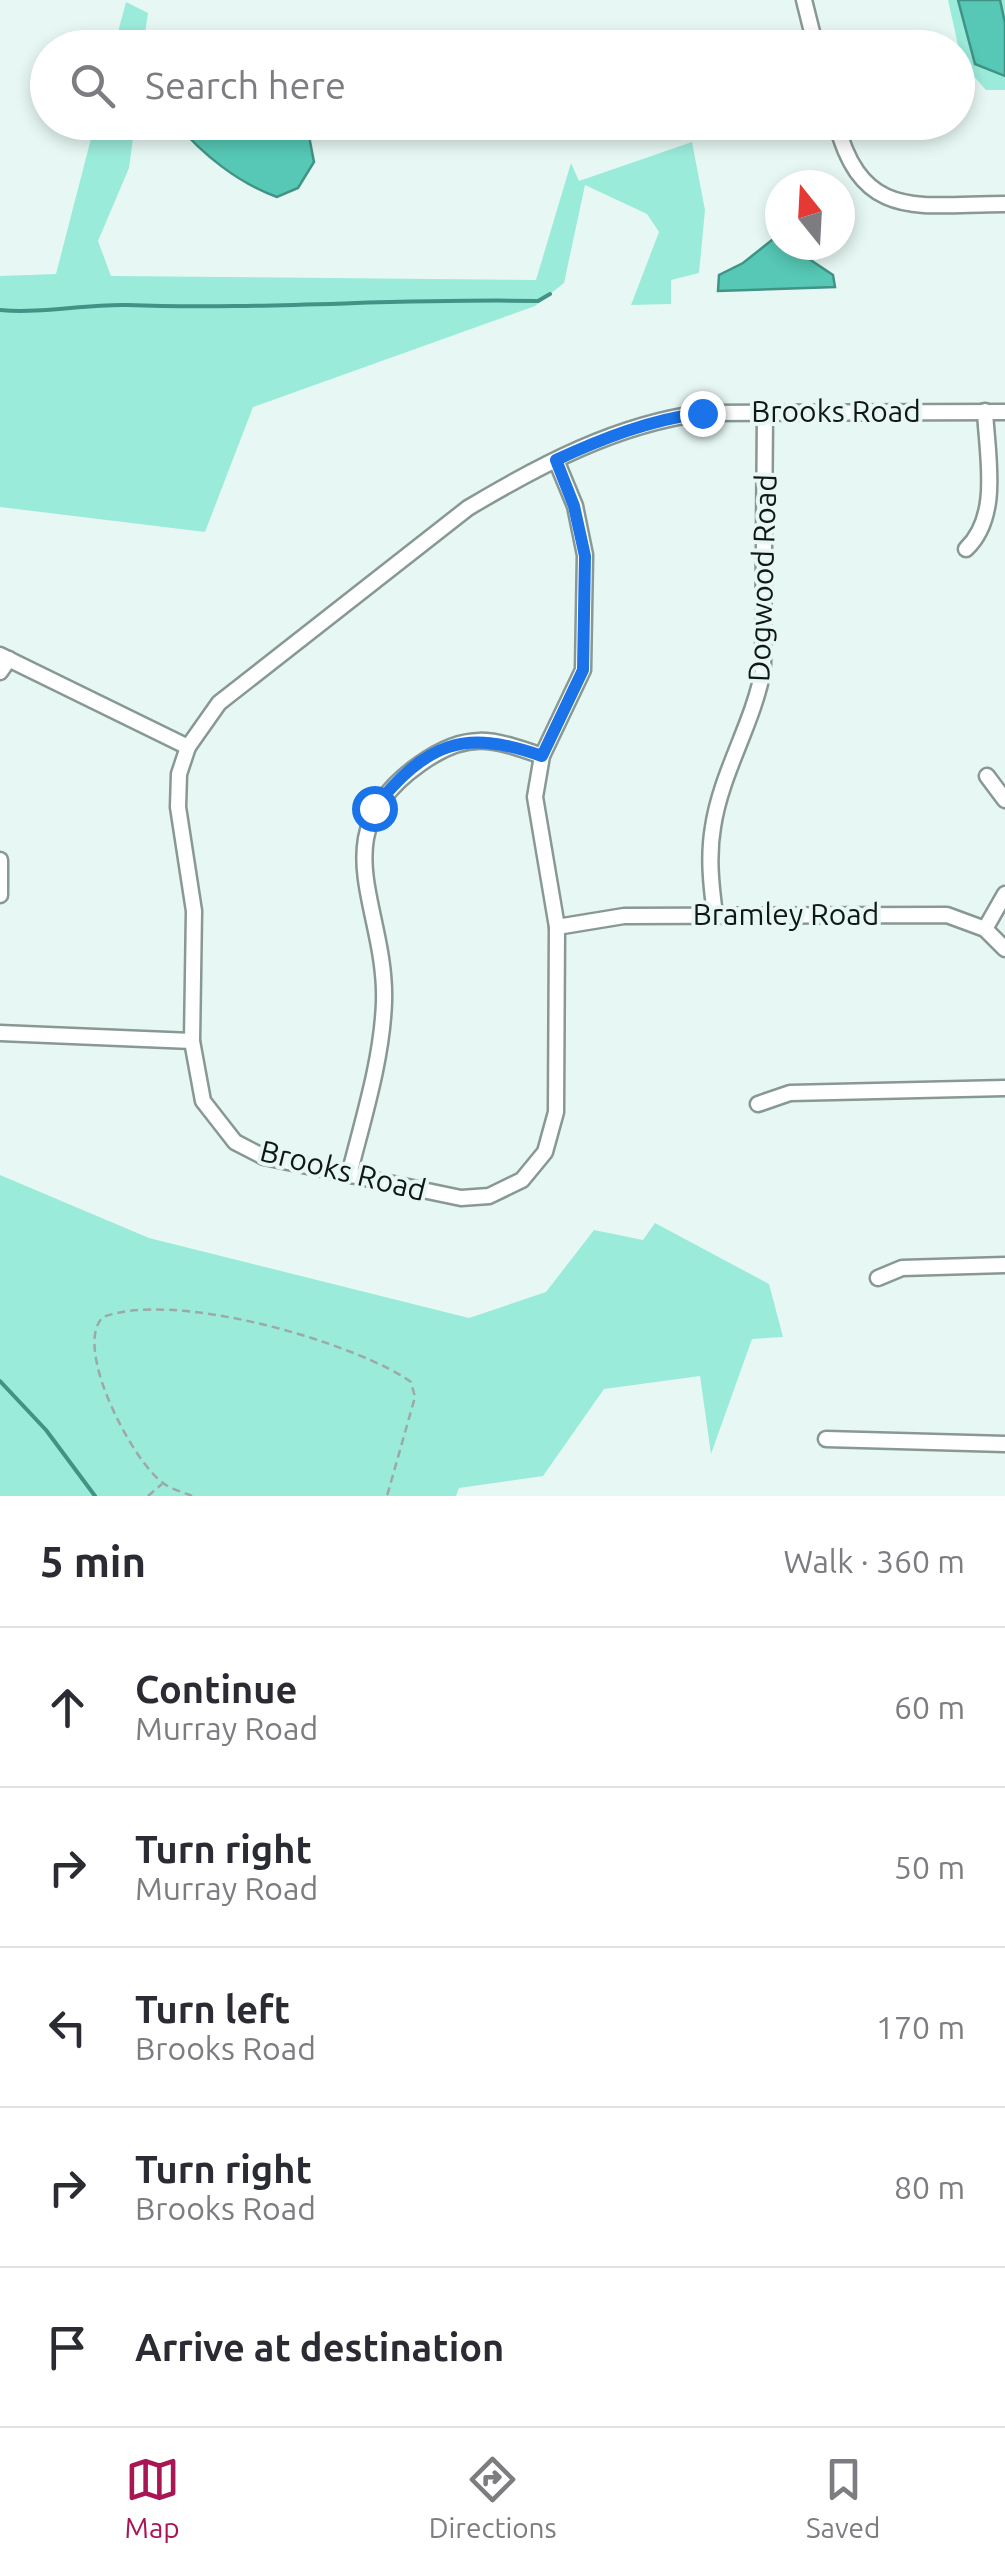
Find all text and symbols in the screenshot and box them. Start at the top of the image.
search box [30,30,975,140]
icon: search [65,58,120,113]
text: Search here [145,64,346,106]
north arrow [765,170,855,260]
route end [680,391,726,437]
street label: Brooks Road [751,394,921,428]
street label: Dogwood Road [741,473,783,682]
route start [352,786,398,832]
street label: Bramley Road [693,897,879,931]
street label: Brooks Road [257,1133,430,1207]
text: 5 min [40,1538,146,1585]
text: Walk · 360 m [783,1543,965,1579]
text: Continue [135,1668,297,1710]
icon: ahead [40,1680,95,1735]
text: 60 m [894,1689,965,1725]
text: Murray Road [135,1710,318,1746]
text: Turn right [135,1828,312,1870]
icon: right [40,1840,95,1895]
text: 50 m [894,1849,965,1885]
text: Murray Road [135,1870,318,1906]
text: Turn left [135,1988,290,2030]
icon: left [40,2000,95,2055]
text: 170 m [876,2009,965,2045]
text: Brooks Road [135,2030,316,2066]
text: Turn right [135,2148,312,2190]
icon: right [40,2160,95,2215]
text: 80 m [894,2169,965,2205]
text: Brooks Road [135,2190,316,2226]
icon: arrive [40,2320,95,2375]
text: Arrive at destination [135,2326,504,2368]
tab: Map [125,2452,180,2543]
tab: Directions [429,2452,557,2543]
tab: Saved [806,2452,880,2543]

